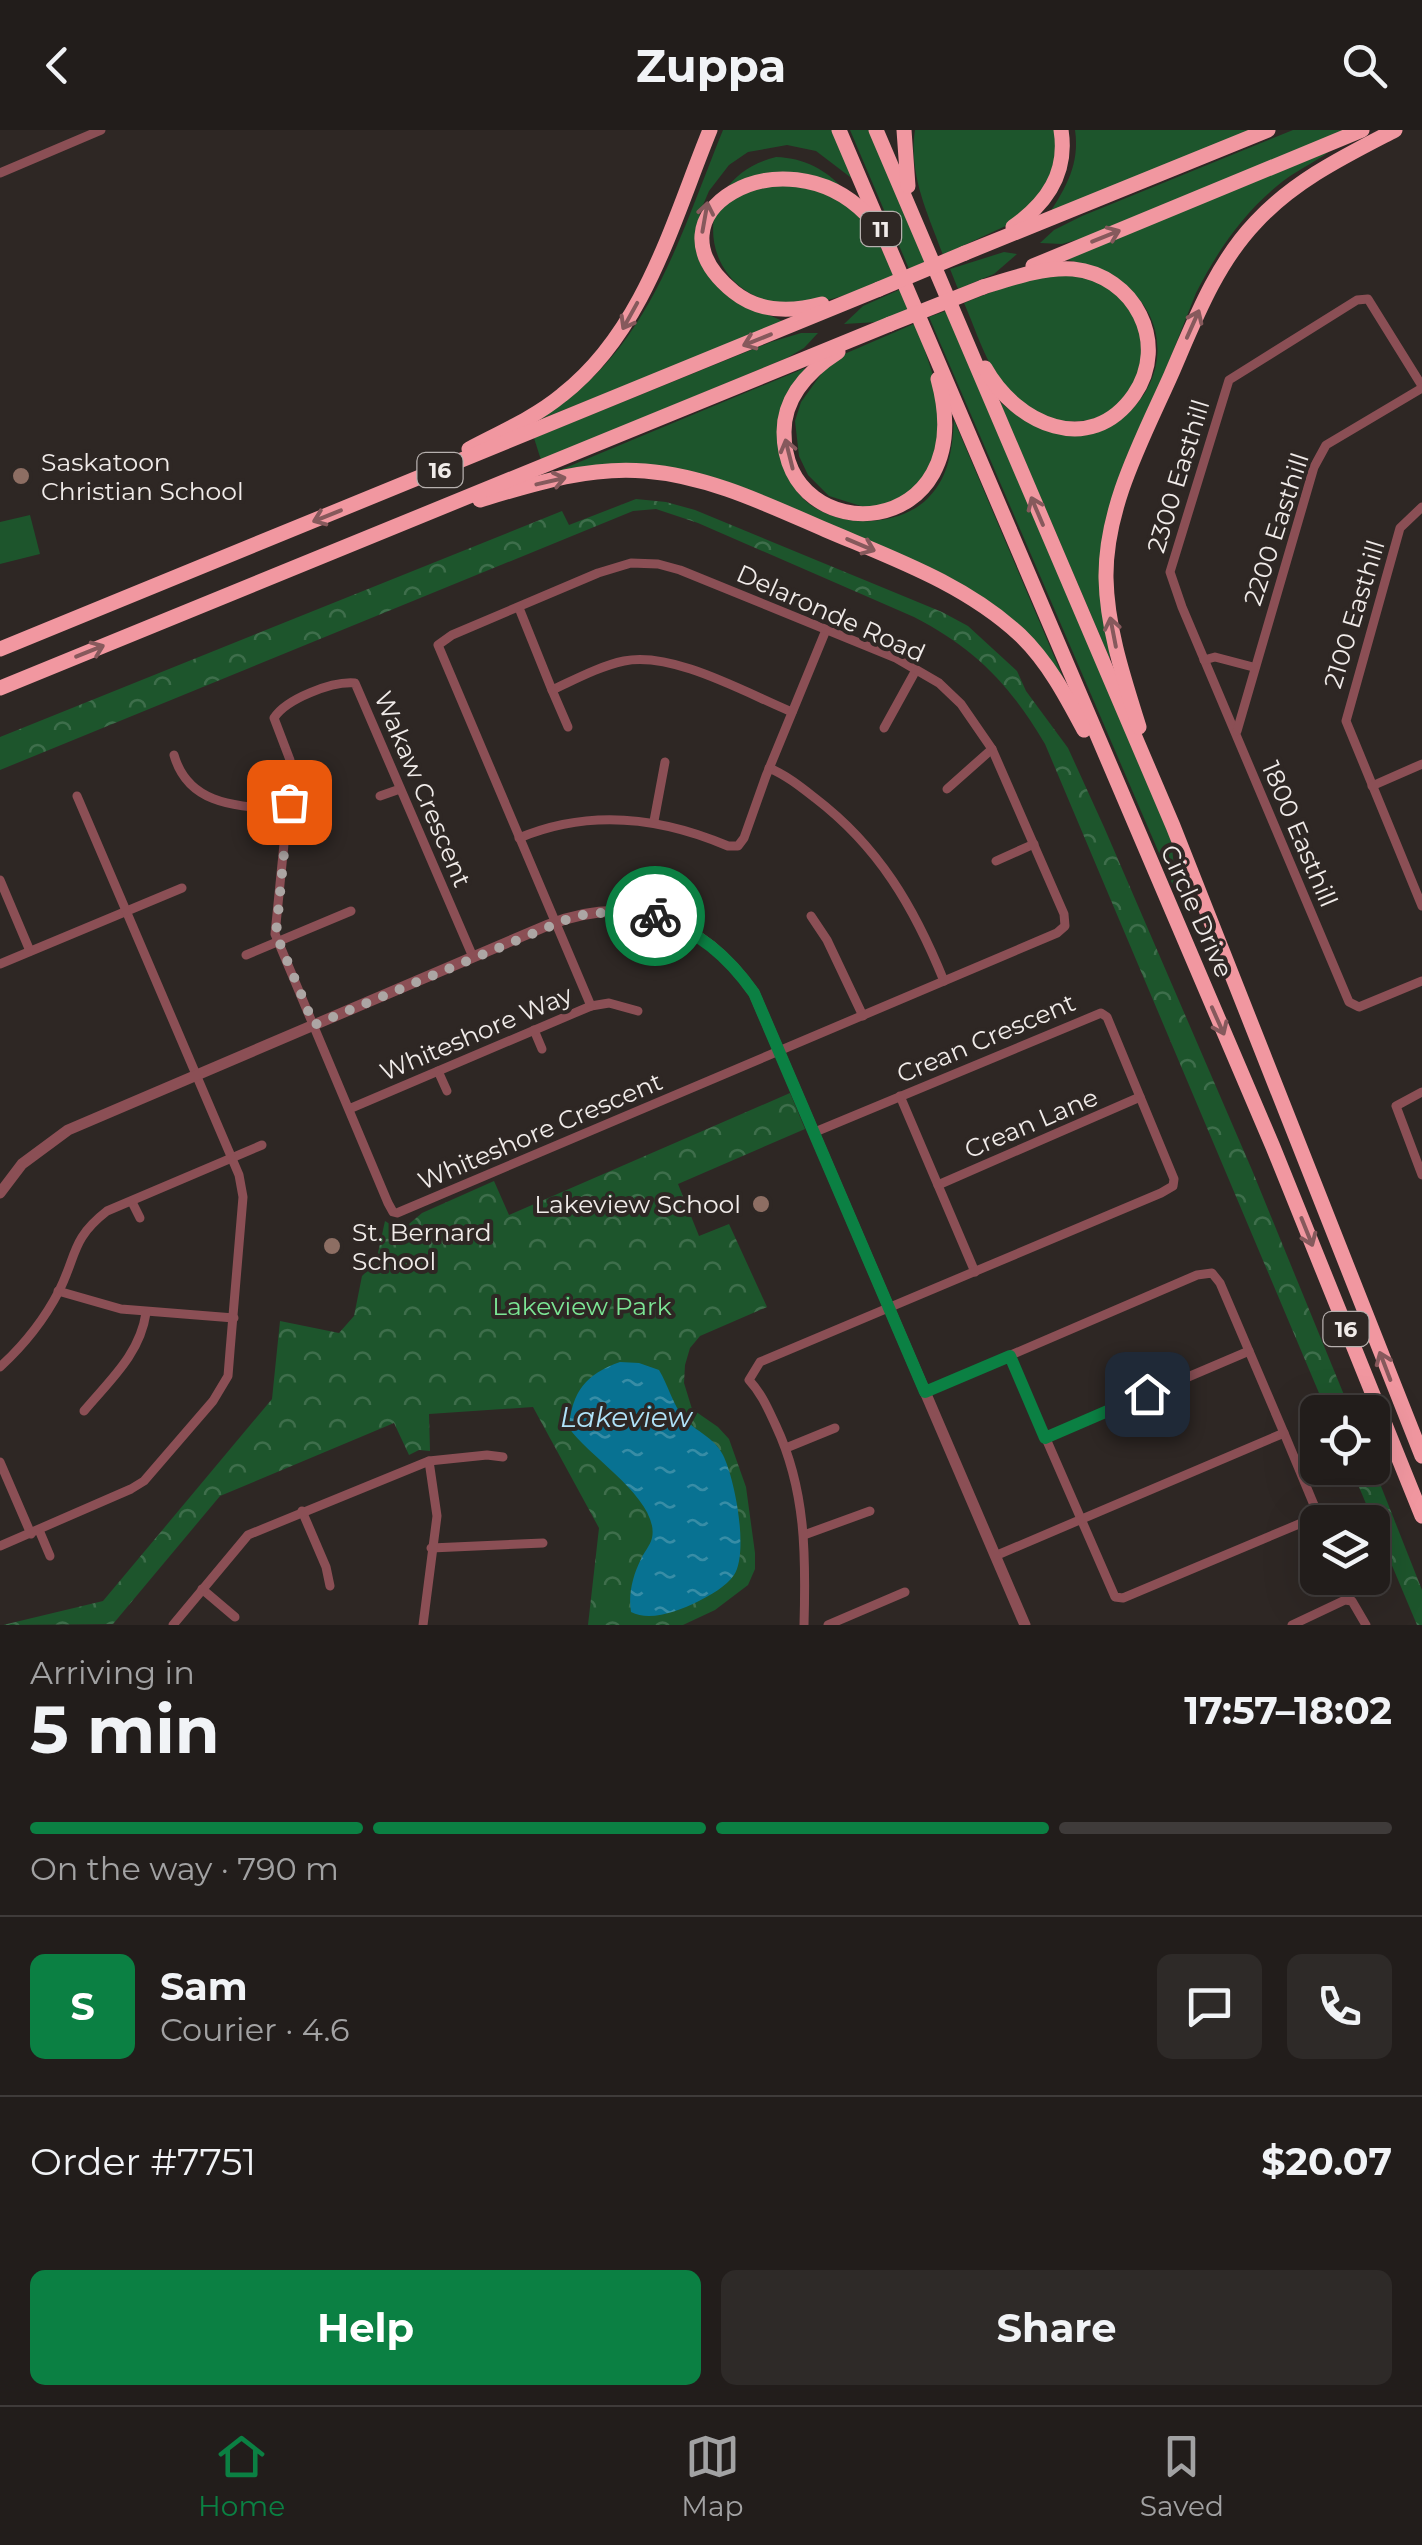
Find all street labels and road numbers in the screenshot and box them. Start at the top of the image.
road number: 11 [861,212,901,246]
street label: 2300 Easthill [1140,396,1216,556]
street label: 2200 Easthill [1237,449,1315,609]
road number: 16 [418,453,462,487]
street label: 2100 Easthill [1317,536,1391,692]
street label: Delaronde Road [732,558,930,668]
street label: Wakaw Crescent [368,687,478,891]
street label: 1800 Easthill [1256,757,1344,911]
street label: Circle Drive [1154,840,1240,982]
street label: Whiteshore Way [375,979,577,1087]
street label: Crean Crescent [892,987,1080,1089]
street label: Whiteshore Crescent [413,1066,667,1196]
street label: Crean Lane [960,1081,1102,1165]
road number: 16 [1324,1312,1368,1346]

